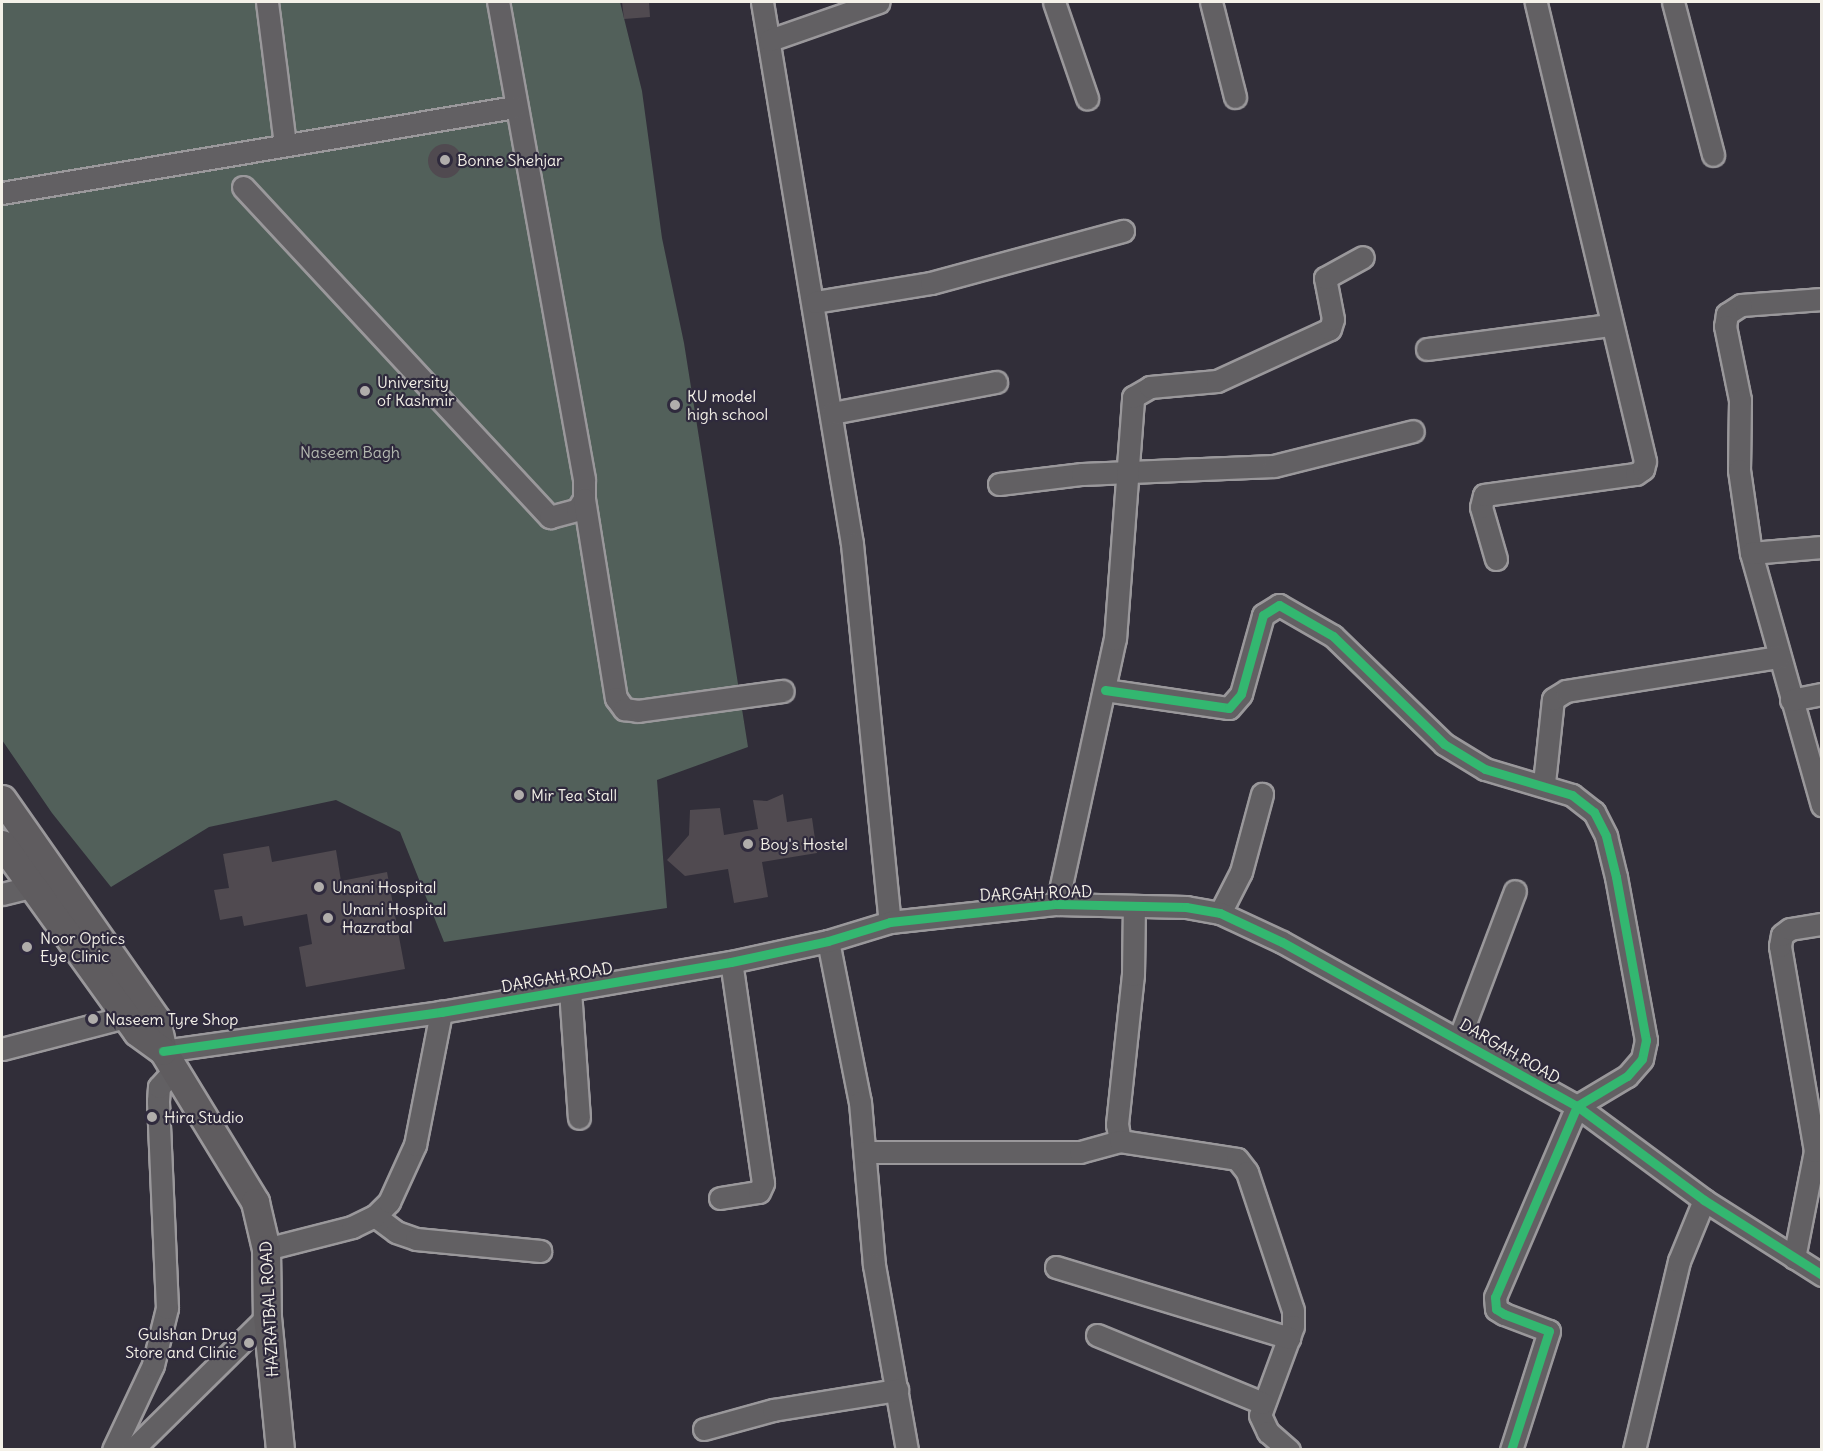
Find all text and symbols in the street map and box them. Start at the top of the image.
place label: Bonne Shehjar [457,150,563,170]
marker: Bonne Shehjar [438,153,452,167]
place label: University of Kashmir [377,372,455,410]
marker: University of Kashmir [358,384,372,398]
place label: KU model high school [687,386,768,424]
marker: KU model high school [668,398,682,412]
park label: Naseem Bagh [300,442,400,462]
place label: Mir Tea Stall [531,785,617,805]
marker: Mir Tea Stall [512,788,526,802]
place label: Boy's Hostel [760,834,848,854]
marker: Boy's Hostel [741,837,755,851]
place label: Unani Hospital [332,877,436,897]
marker: Unani Hospital [310,878,328,896]
street label: DARGAH ROAD [979,881,1093,905]
place label: Unani Hospital Hazratbal [342,899,446,937]
marker: Unani Hospital Hazratbal [319,909,337,927]
place label: Noor Optics Eye Clinic [40,928,125,966]
marker: Noor Optics Eye Clinic [18,938,36,956]
street label: DARGAH ROAD [500,958,614,996]
place label: Naseem Tyre Shop [105,1009,238,1029]
marker: Naseem Tyre Shop [86,1012,100,1026]
street label: DARGAH ROAD [1456,1014,1564,1088]
place label: Hira Studio [164,1107,244,1127]
marker: Hira Studio [145,1110,159,1124]
street label: HAZRATBAL ROAD [256,1240,282,1378]
place label: Gulshan Drug Store and Clinic [125,1324,237,1362]
marker: Gulshan Drug Store and Clinic [242,1336,256,1350]

